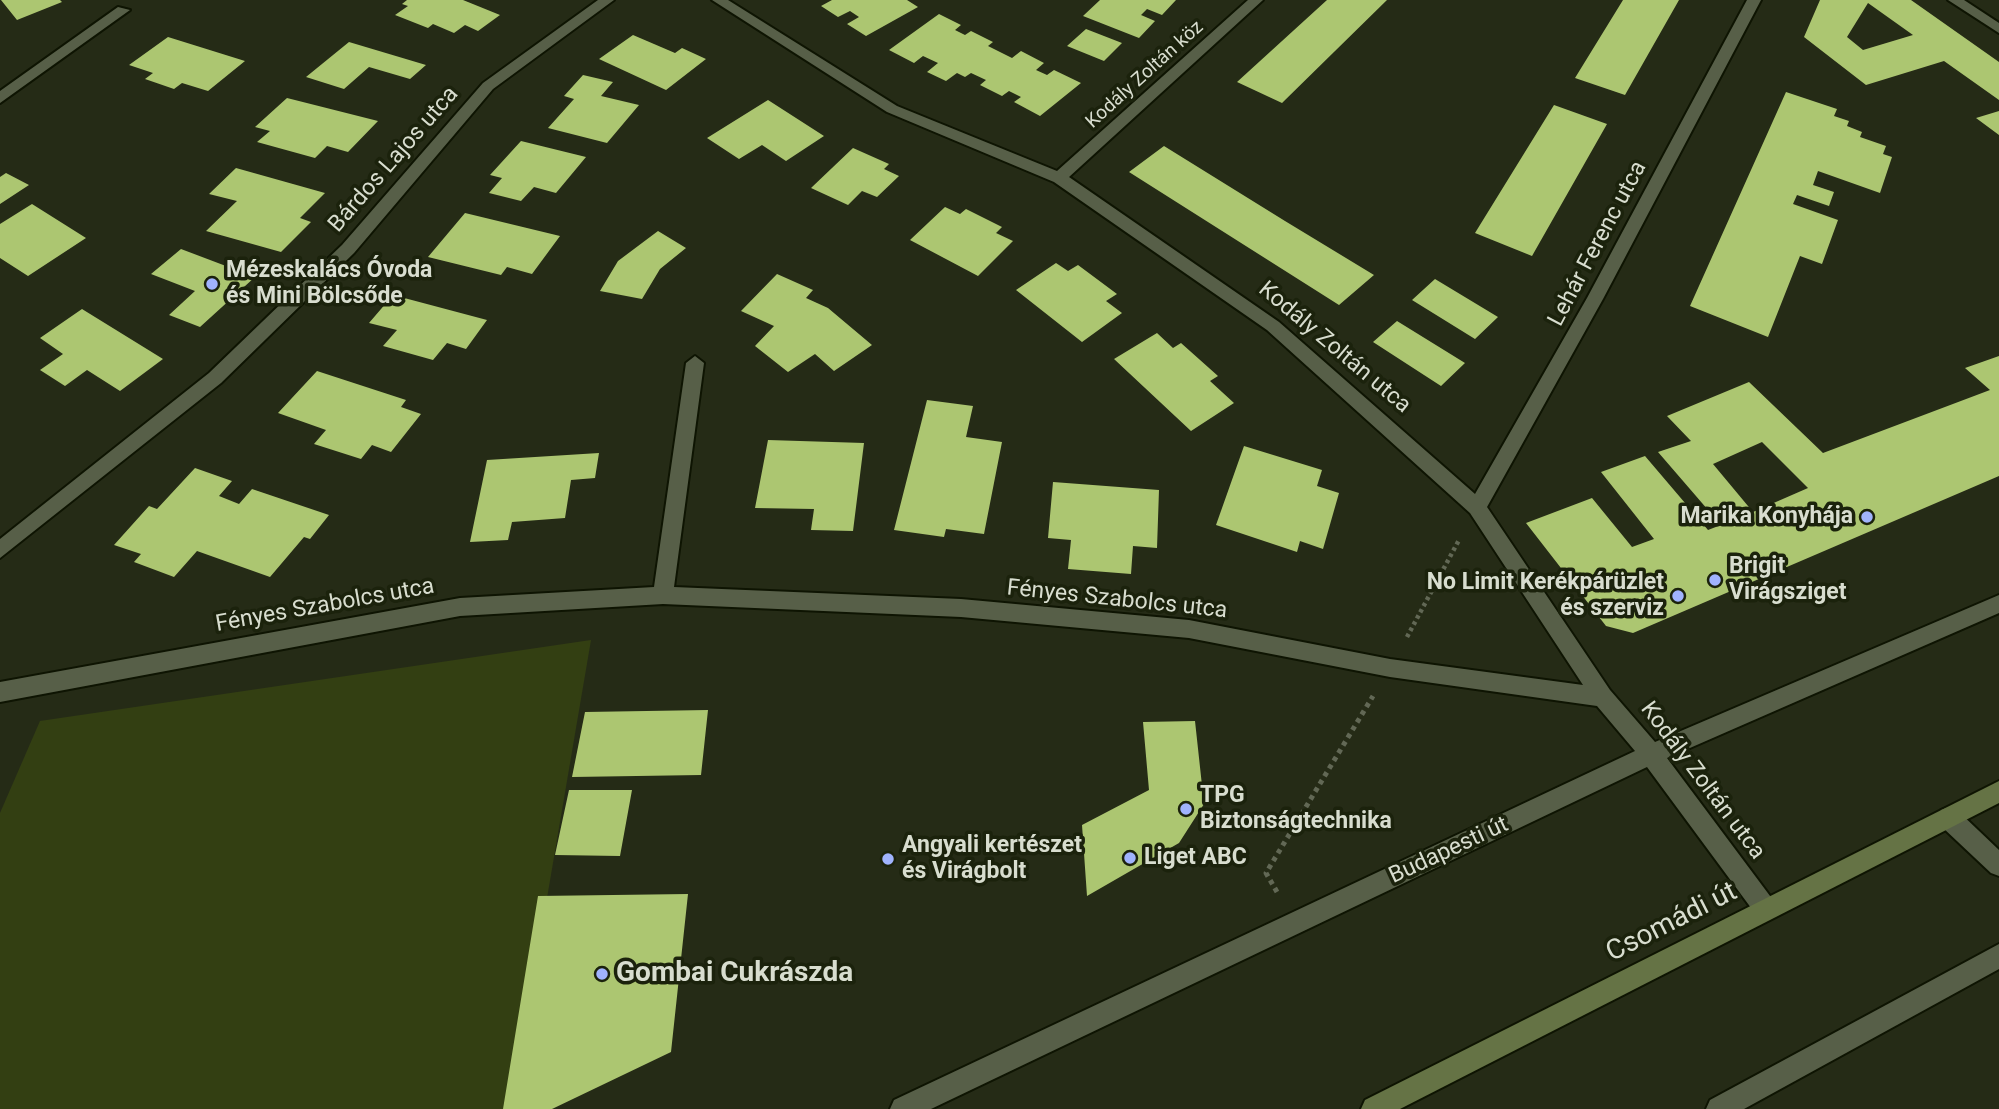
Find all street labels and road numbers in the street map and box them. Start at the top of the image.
street label: Kodály Zoltán köz [1082,16,1208,134]
street label: Bárdos Lajos utca [323,82,465,238]
street label: Lehár Ferenc utca [1543,157,1653,331]
street label: Kodály Zoltán utca [1252,276,1416,420]
street label: Fényes Szabolcs utca [214,573,436,639]
street label: Fényes Szabolcs utca [1005,575,1229,625]
street label: Kodály Zoltán utca [1634,697,1770,865]
street label: Budapesti út [1385,811,1513,891]
street label: Csomádi út [1601,876,1743,970]

